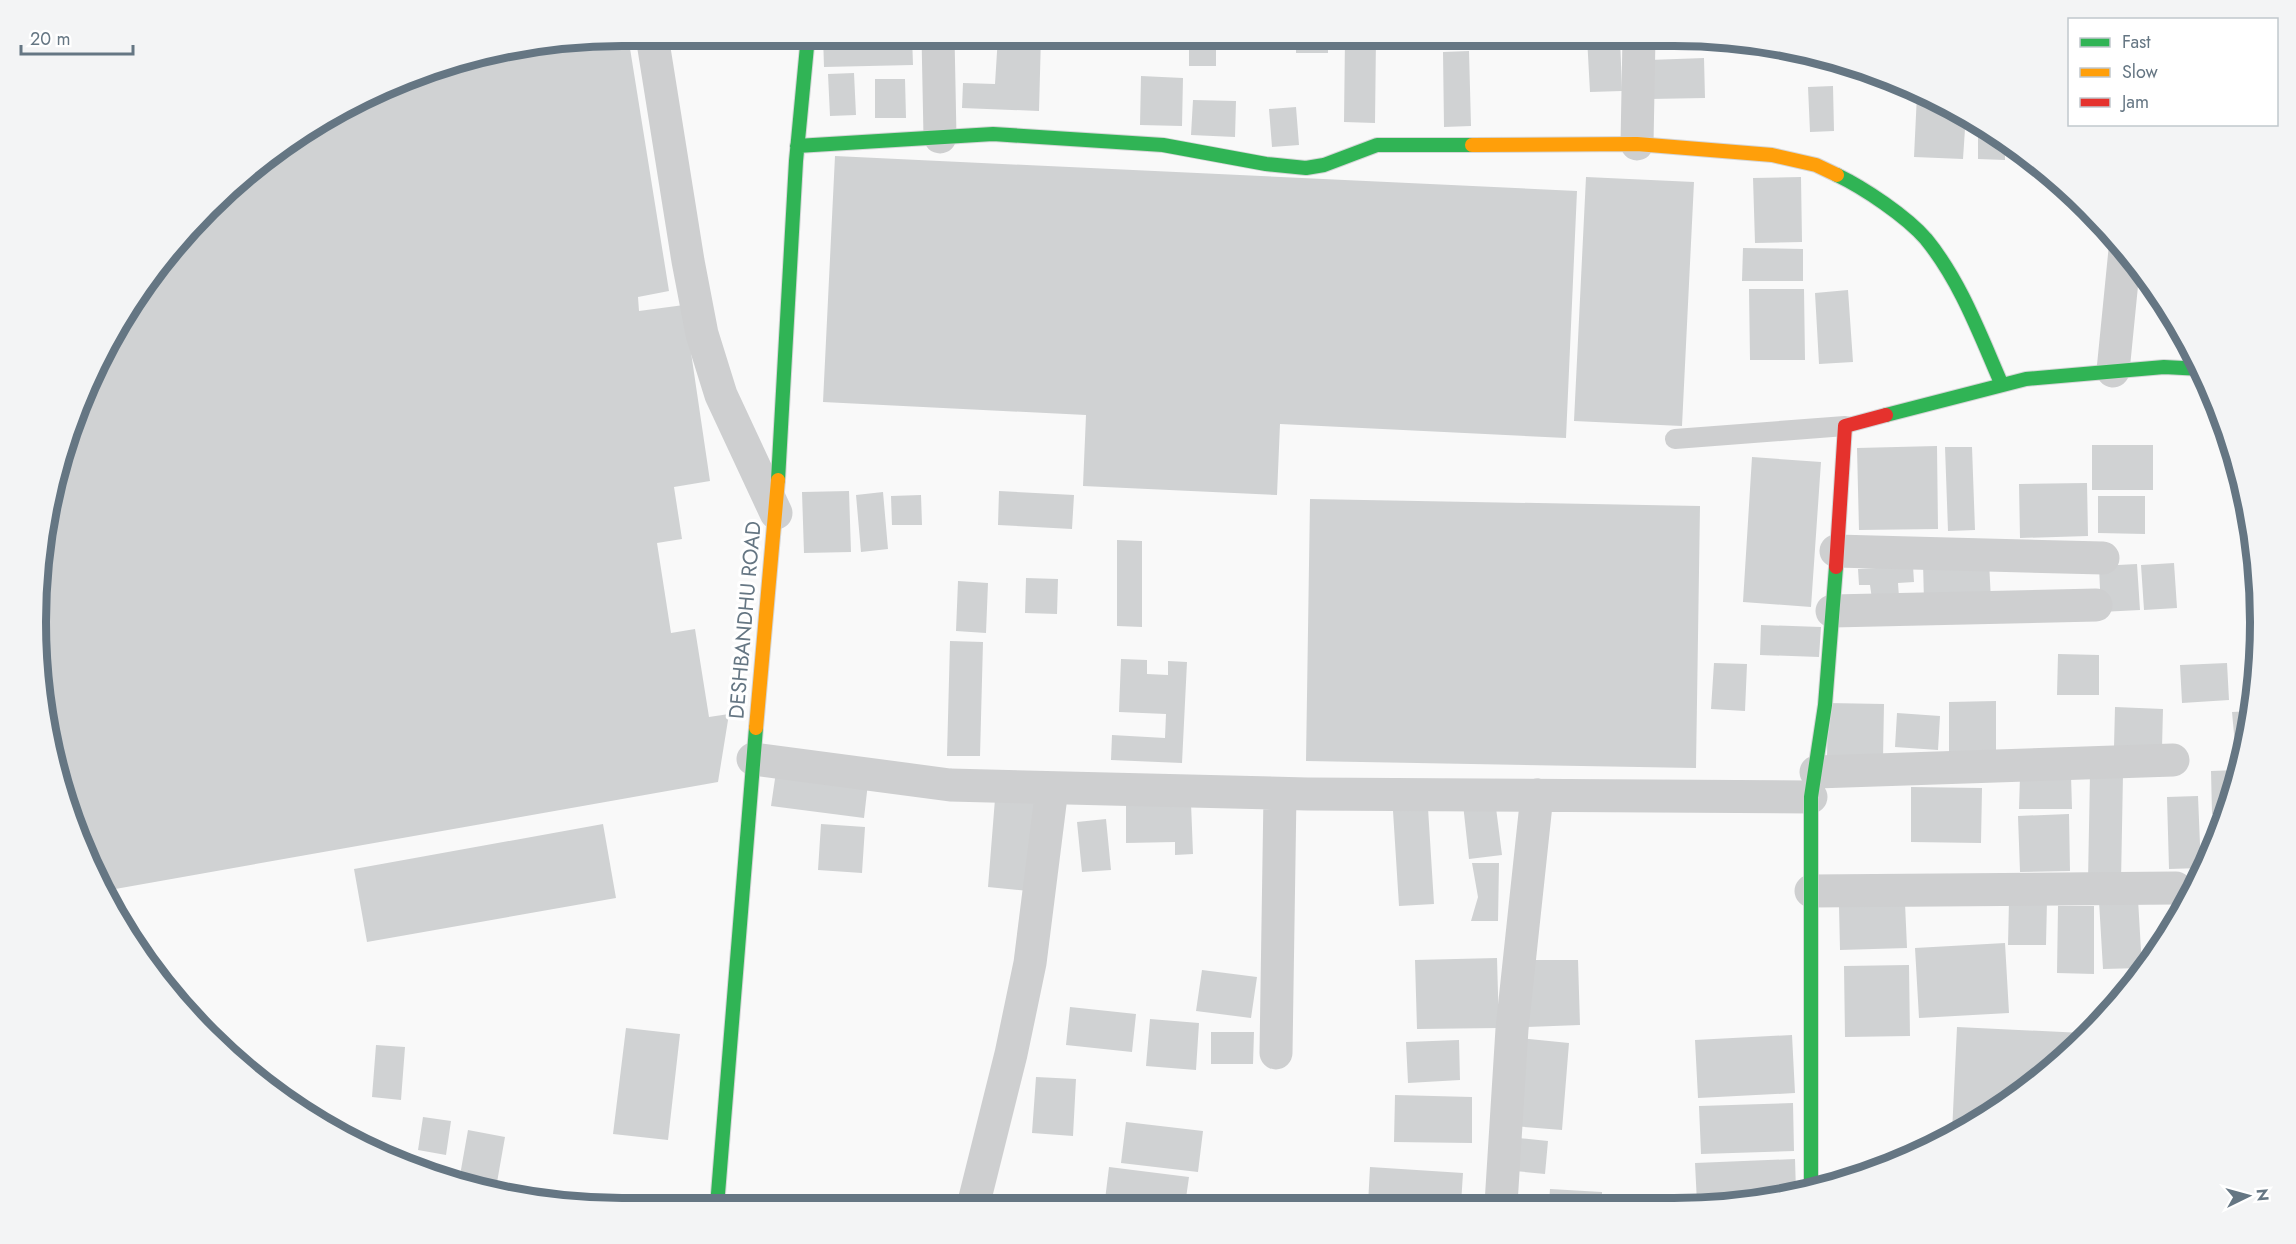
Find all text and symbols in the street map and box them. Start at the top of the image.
scale bar [21,18,134,56]
legend [2068,18,2278,126]
text: 20 m [30,26,70,52]
text: Fast [2122,29,2151,55]
text: Slow [2122,59,2159,85]
text: Jam [2120,89,2149,115]
street label: DESHBANDHU ROAD [721,520,769,720]
north arrow [2218,1166,2278,1226]
text: N [2250,1187,2274,1202]

